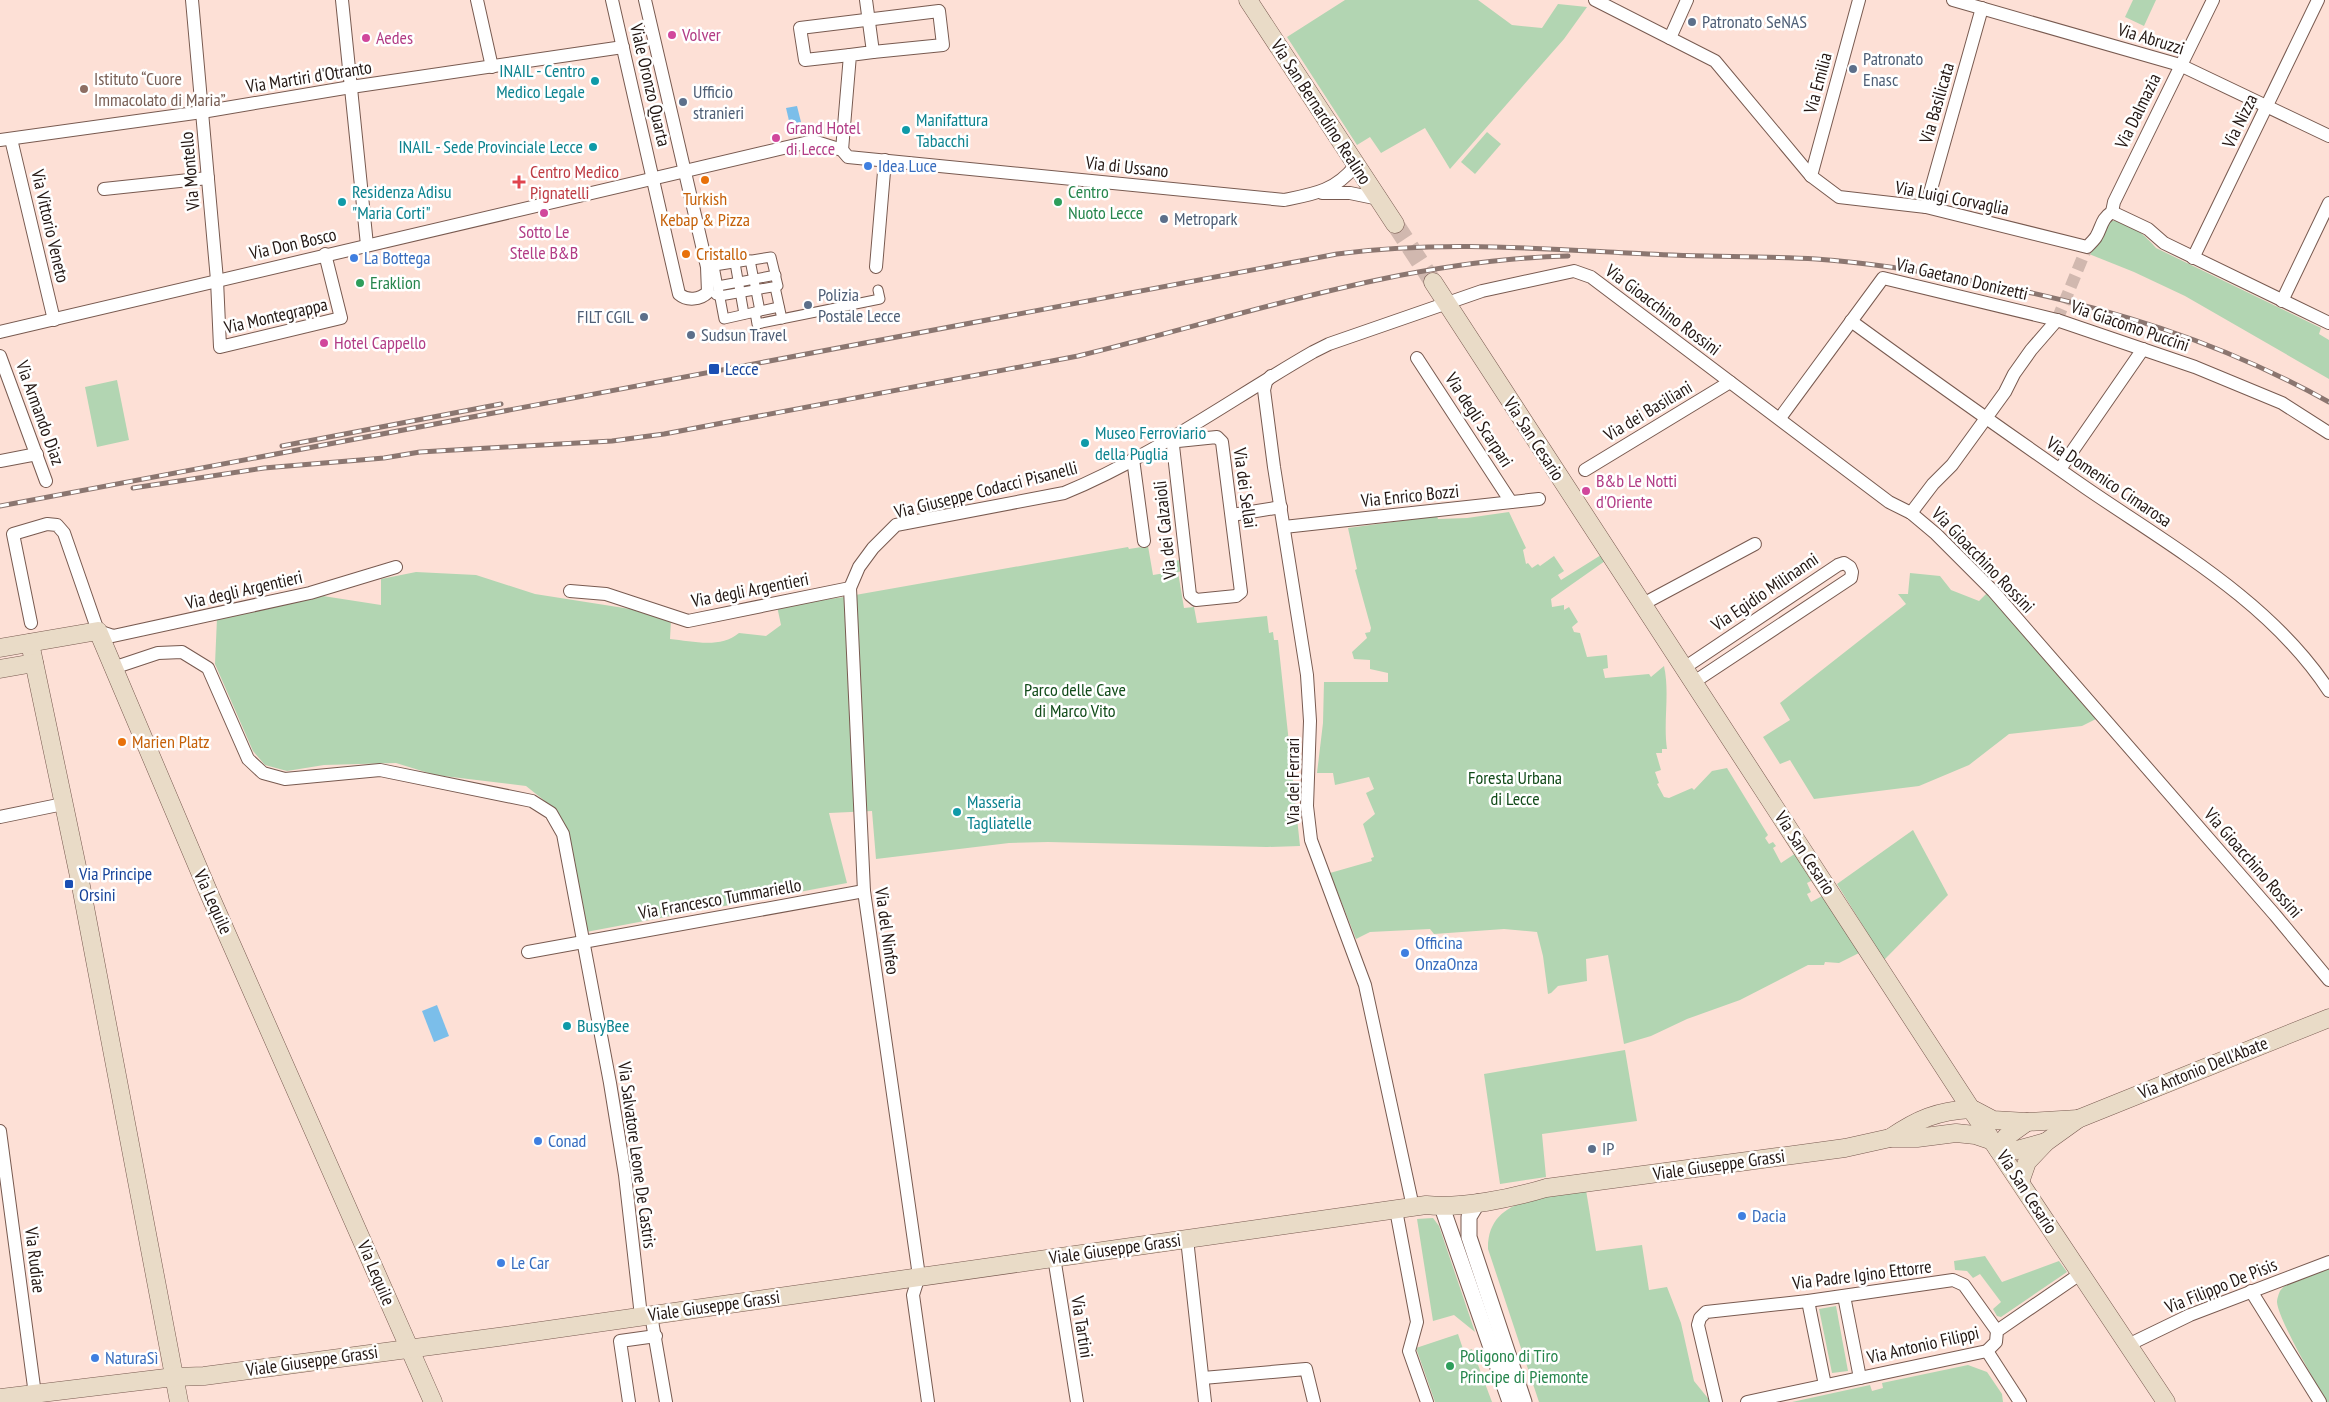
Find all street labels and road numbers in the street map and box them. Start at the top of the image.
street label: Via Abruzzi [2114,17,2187,60]
street label: Viale Oronzo Quarta [625,20,676,149]
street label: Via San Bernardino Realino [1265,34,1377,189]
street label: Via Emilia [1798,50,1837,117]
street label: Via Martiri d'Otranto [244,55,374,98]
street label: Via Basilicata [1914,60,1959,147]
street label: Via Dalmazia [2109,70,2166,153]
street label: Via Nizza [2216,90,2262,152]
street label: Via Montello [175,131,204,212]
street label: Via di Ussano [1083,151,1170,182]
street label: Via Vittorio Veneto [26,166,75,285]
street label: Via Luigi Corvaglia [1892,175,2011,220]
street label: Via Don Bosco [246,222,339,265]
street label: Via Gaetano Donizetti [1893,252,2030,305]
street label: Via Gioacchino Rossini [1600,258,1725,360]
street label: Via Montegrappa [221,292,330,339]
street label: Via Giacomo Puccini [2067,294,2193,357]
street label: Via Armando Diaz [11,357,70,468]
street label: Via degli Scarpari [1440,367,1519,471]
street label: Via dei Basiliani [1599,375,1696,446]
street label: Via San Cesario [1498,392,1570,485]
street label: Via Domenico Cimarosa [2041,431,2176,532]
street label: Via dei Sellai [1228,445,1263,530]
street label: Via Giuseppe Codacci Pisanelli [891,456,1080,524]
street label: Via Enrico Bozzi [1359,479,1460,512]
street label: Via dei Calzaioli [1148,480,1181,582]
street label: Via Gioacchino Rossini [1926,501,2040,617]
street label: Via Egidio Milinanni [1706,547,1823,636]
street label: Via degli Argentieri [182,565,305,614]
street label: Via degli Argentieri [688,567,811,612]
street label: Via dei Ferrari [1281,738,1304,825]
street label: Via Gioacchino Rossini [2199,802,2307,922]
street label: Via San Cesario [1769,806,1841,899]
street label: Via Lequile [189,865,238,938]
street label: Via Francesco Tummariello [636,873,803,924]
street label: Via del Ninfeo [870,885,905,976]
street label: Via Antonio Dell'Abate [2134,1031,2271,1104]
street label: Via Salvatore Leone De Castris [613,1059,662,1250]
street label: Viale Giuseppe Grassi [1651,1144,1786,1185]
street label: Via San Cesario [1991,1145,2063,1238]
street label: Via Rudiae [20,1225,51,1294]
street label: Viale Giuseppe Grassi [1047,1228,1182,1269]
street label: Via Lequile [352,1236,400,1309]
street label: Via Filippo De Pisis [2161,1253,2280,1319]
street label: Via Padre Igino Ettorre [1790,1255,1933,1295]
street label: Viale Giuseppe Grassi [646,1285,781,1326]
street label: Via Tartini [1066,1293,1099,1360]
street label: Via Antonio Filippi [1864,1320,1981,1369]
street label: Viale Giuseppe Grassi [244,1340,379,1381]

